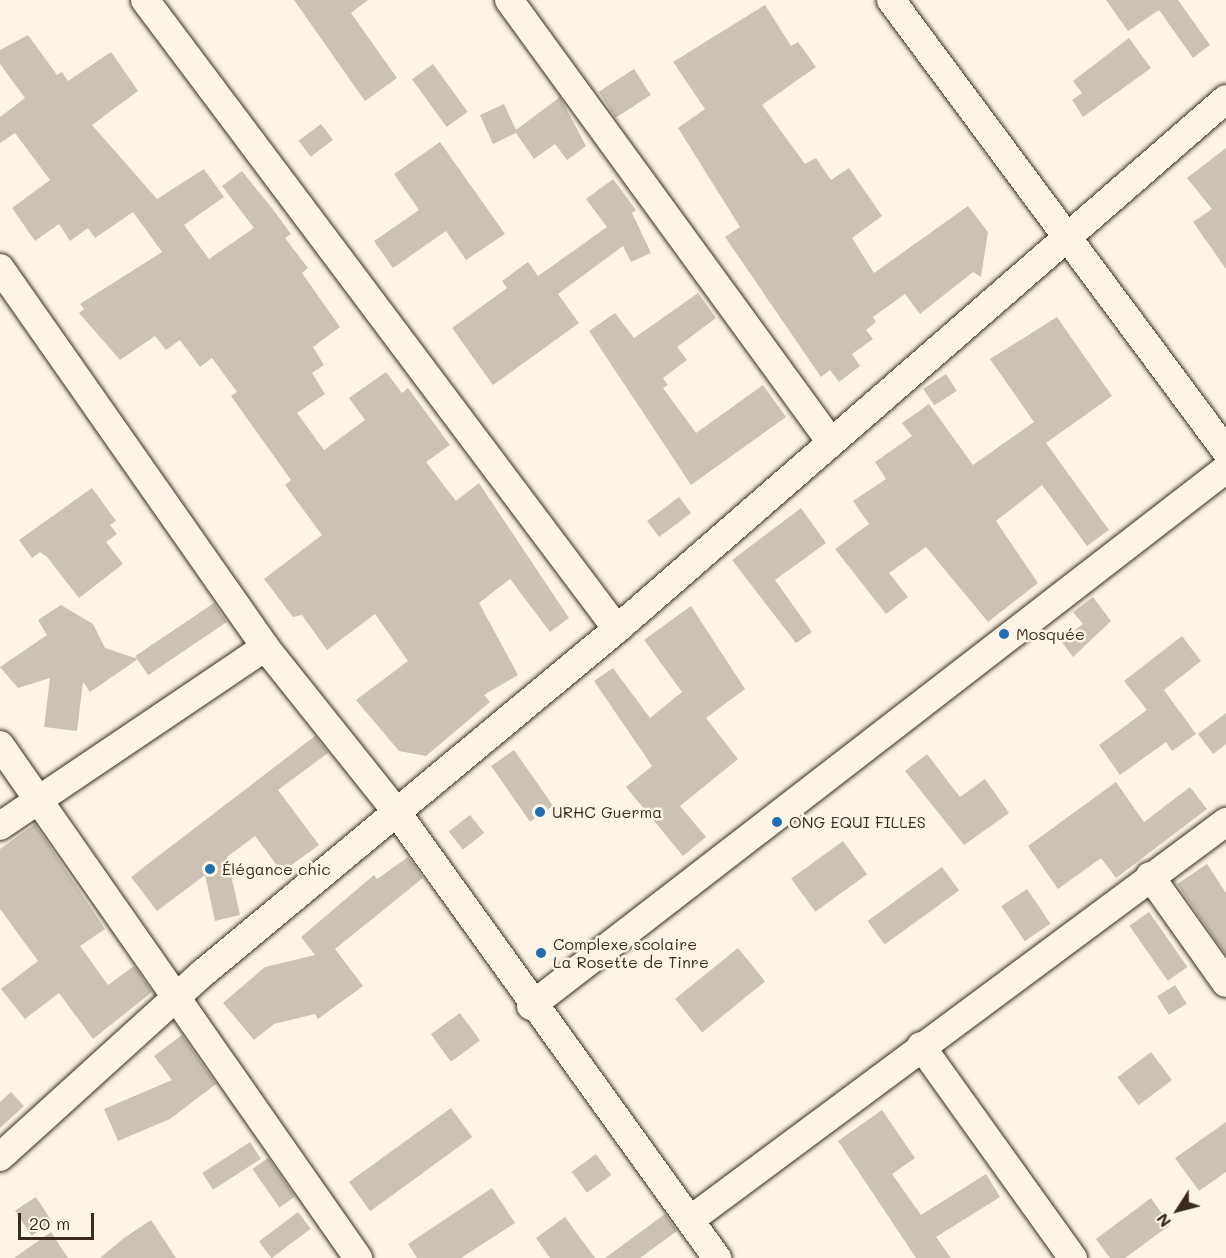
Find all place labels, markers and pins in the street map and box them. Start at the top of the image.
place label: Mosquée [1016,624,1085,644]
marker: Mosquée [997,627,1011,641]
place label: URHC Guerma [552,802,662,822]
marker: URHC Guerma [533,805,547,819]
place label: ONG EQUI FILLES [789,812,926,832]
marker: ONG EQUI FILLES [770,815,784,829]
place label: Élégance chic [222,859,331,879]
marker: Élégance chic [203,862,217,876]
place label: Complexe scolaire La Rosette de Tinre [553,934,709,972]
marker: Complexe scolaire La Rosette de Tinre [534,946,548,960]

